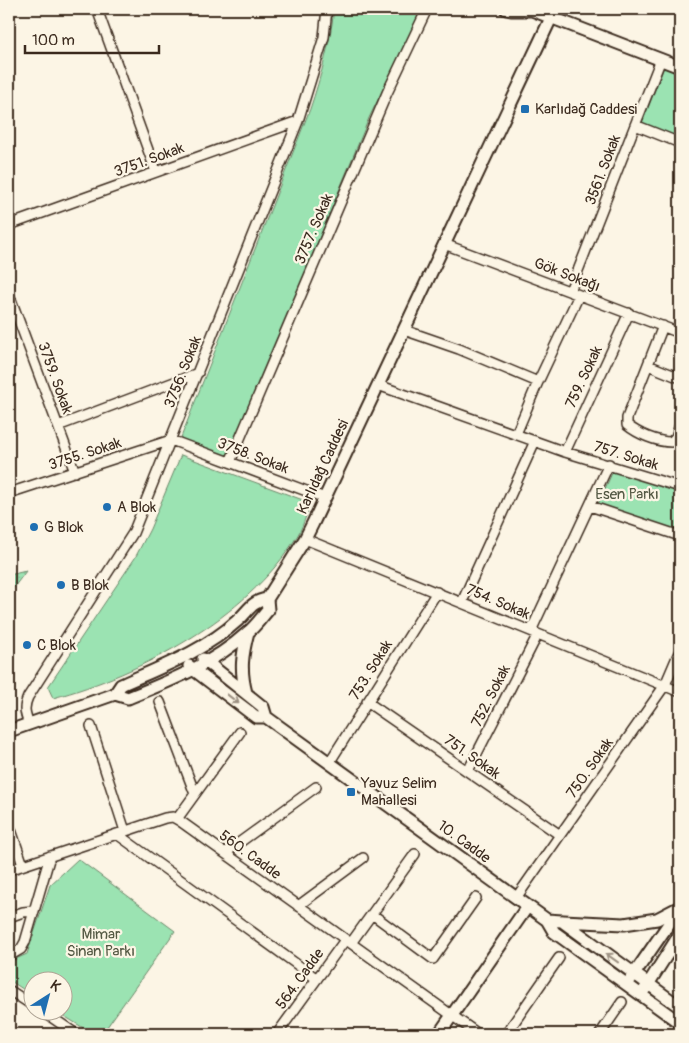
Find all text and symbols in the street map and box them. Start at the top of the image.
scale bar [25,22,159,54]
text: 100 m [32,31,75,50]
place label: Karlıdağ Caddesi [535,100,638,119]
marker: Karlıdağ Caddesi [519,103,531,115]
street label: 3561. Sokak [581,131,625,208]
street label: 3751. Sokak [111,138,187,181]
street label: 3757. Sokak [291,190,338,267]
street label: Gök Sokağı [531,254,603,296]
street label: 3756. Sokak [160,333,206,411]
street label: 3759. Sokak [33,340,77,417]
street label: 759. Sokak [561,342,607,411]
street label: Karlıdağ Caddesi [293,416,353,517]
street label: 3755. Sokak [46,433,124,475]
street label: 3758. Sokak [215,434,292,479]
street label: 757. Sokak [591,437,661,475]
park label: Esen Parkı [595,485,659,504]
place label: A Blok [117,498,157,517]
marker: A Blok [101,501,113,513]
place label: G Blok [44,518,84,537]
marker: G Blok [28,521,40,533]
place label: B Blok [71,576,110,595]
marker: B Blok [55,579,67,591]
street label: 754. Sokak [463,580,534,624]
place label: C Blok [37,636,77,655]
street label: 753. Sokak [345,636,397,704]
marker: C Blok [21,639,33,651]
street label: 752. Sokak [467,661,515,730]
one-way arrow [226,694,240,704]
street label: 751. Sokak [440,731,505,784]
street label: 750. Sokak [562,734,618,802]
place label: Yavuz Selim Mahallesi [360,774,437,810]
marker: Yavuz Selim Mahallesi [345,786,357,798]
street label: 10. Cadde [434,816,495,868]
street label: 560. Cadde [215,826,285,884]
park label: Mimar Sinan Parkı [67,925,135,961]
street label: 564. Cadde [272,944,329,1013]
one-way arrow [606,953,620,963]
north arrow [22,970,72,1020]
text: K [47,977,64,996]

